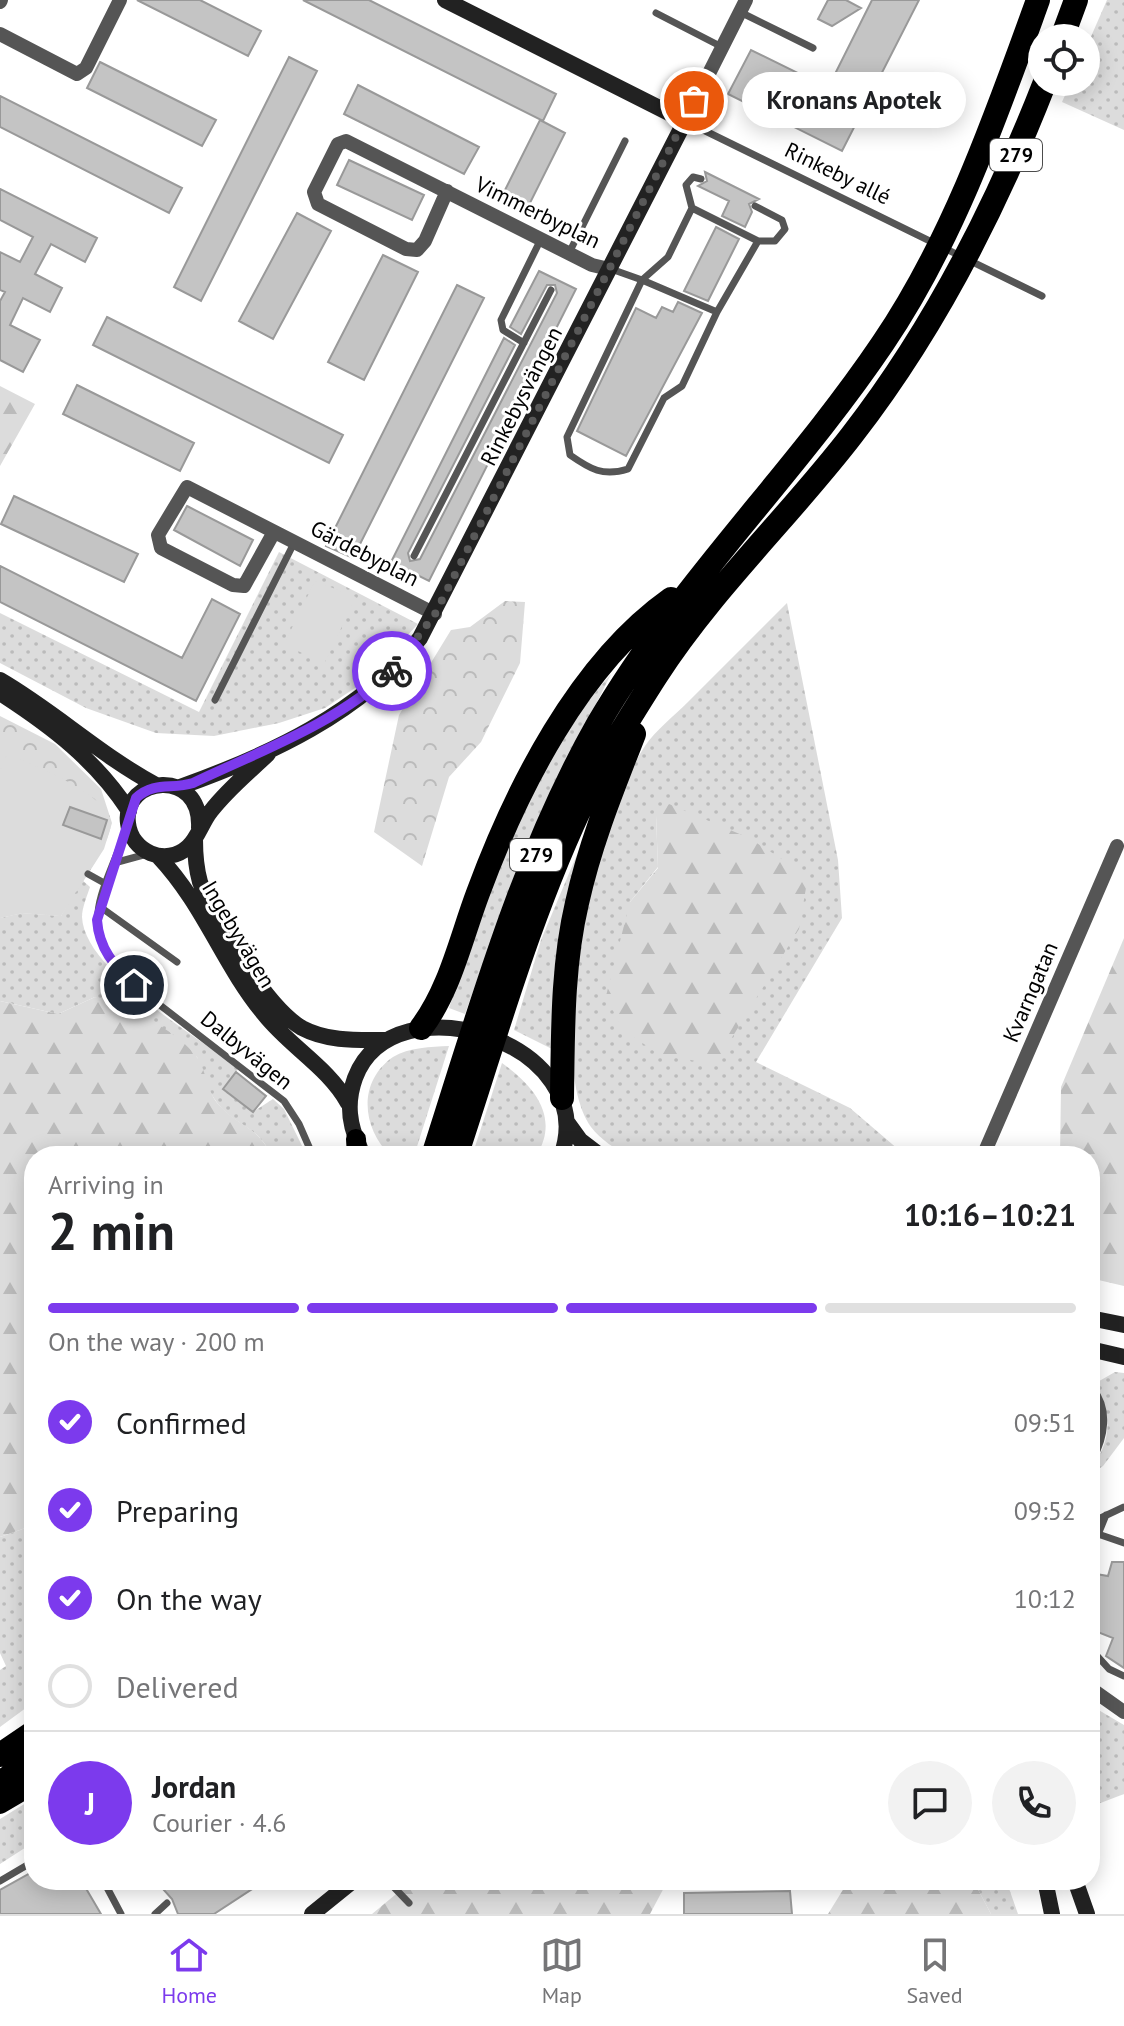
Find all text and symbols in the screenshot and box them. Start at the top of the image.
map controls [1028,24,1100,96]
button: locate [1028,24,1100,96]
pin [660,67,728,135]
callout: Kronans Apotek [742,73,966,129]
icon: bag [672,79,716,123]
text: Kronans Apotek [766,83,942,116]
street label: Rinkeby allé [780,135,896,211]
road number: 279 [990,139,1042,171]
street label: Vimmerbyplan [470,169,605,254]
street label: Rinkebysvängen [474,322,568,470]
street label: Gärdebyplan [306,514,424,592]
courier [352,631,432,711]
icon: bike [370,649,414,693]
road number: 279 [510,839,562,871]
street label: Ingebyvägen [196,875,282,993]
street label: Kvarngatan [996,938,1064,1046]
pin [100,951,168,1019]
icon: home [112,963,156,1007]
street label: Dalbyvägen [195,1004,299,1096]
text: Arriving in [48,1168,164,1201]
text: 10:16–10:21 [904,1195,1076,1234]
text: 2 min [48,1197,175,1264]
text: On the way · 200 m [48,1325,265,1358]
icon: check [48,1400,92,1444]
text: Confirmed [116,1403,247,1442]
text: 09:51 [1014,1406,1076,1439]
icon: check [48,1488,92,1532]
text: Preparing [116,1491,239,1530]
text: 09:52 [1014,1494,1076,1527]
icon: check [48,1576,92,1620]
text: On the way [116,1579,262,1618]
text: 10:12 [1014,1582,1076,1615]
text: Delivered [116,1667,239,1706]
button: chat [888,1761,972,1845]
button: phone [992,1761,1076,1845]
text: Jordan [152,1767,236,1806]
text: J [85,1784,95,1823]
text: Courier · 4.6 [152,1806,286,1839]
tab: Home [161,1933,217,2009]
tab: Map [540,1933,584,2009]
tab: Saved [907,1933,963,2009]

